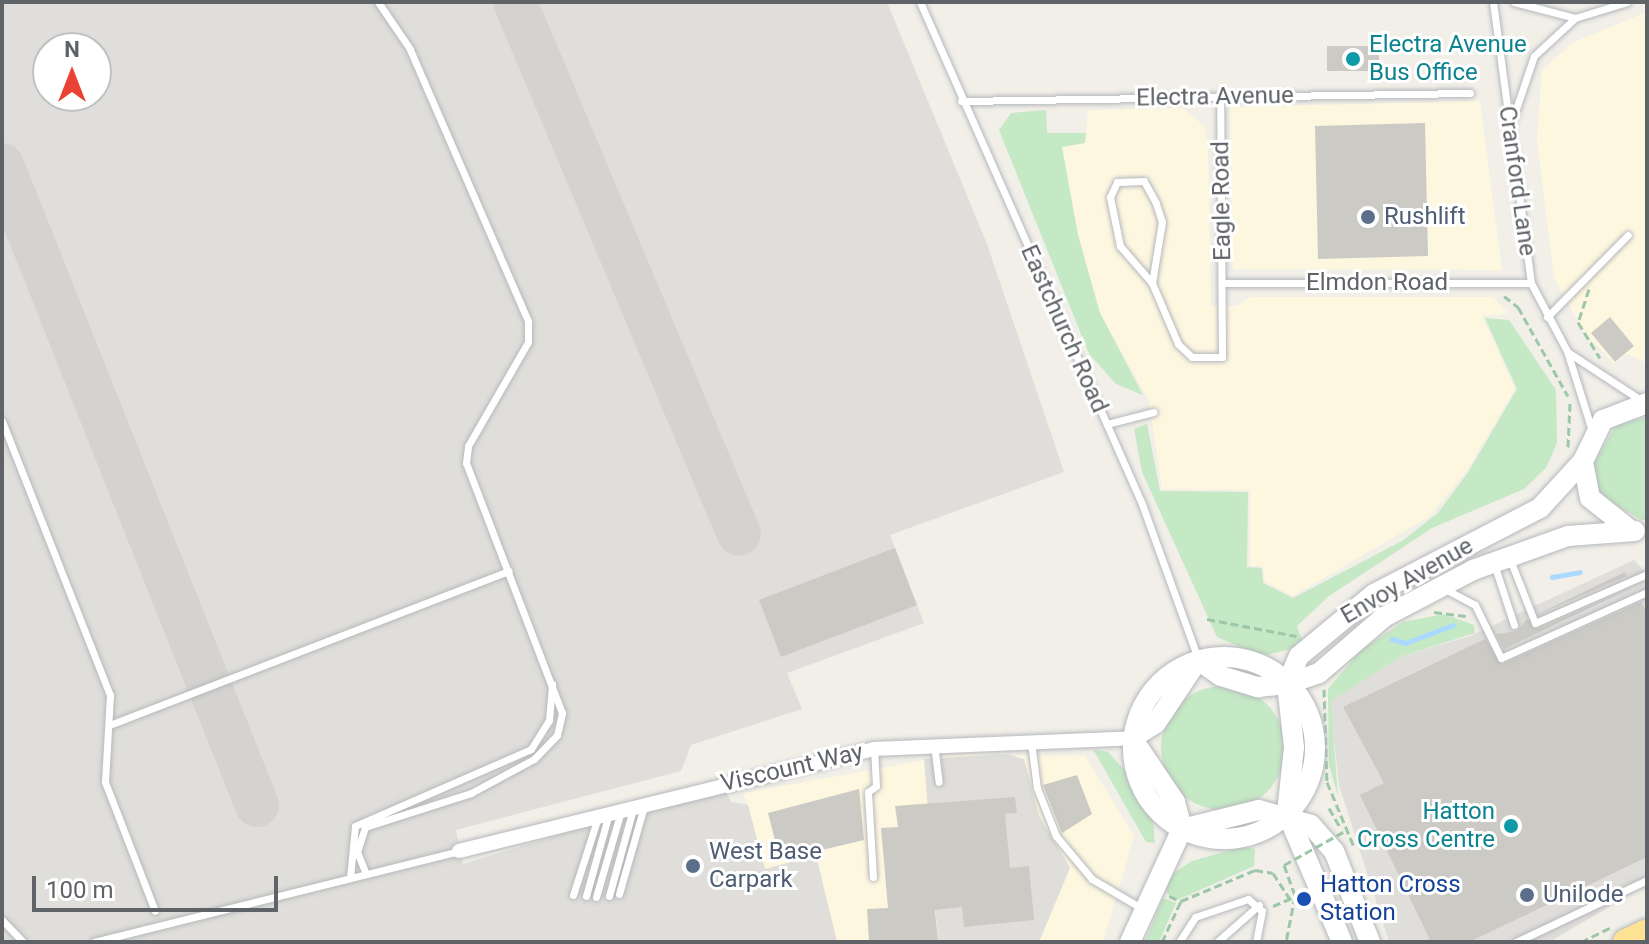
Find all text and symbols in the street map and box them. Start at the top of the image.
place label: Electra Avenue Bus Office [1369,31,1527,87]
north arrow [32,32,112,112]
text: N [64,37,80,62]
marker: Electra Avenue Bus Office [1344,50,1362,68]
street label: Electra Avenue [1136,81,1294,113]
street label: Cranford Lane [1492,104,1542,258]
street label: Eagle Road [1207,141,1237,261]
place label: Rushlift [1384,203,1465,231]
marker: Rushlift [1359,208,1377,226]
street label: Eastchurch Road [1014,241,1114,417]
street label: Elmdon Road [1306,269,1448,297]
street label: Envoy Avenue [1336,532,1478,630]
street label: Viscount Way [718,738,866,798]
place label: Hatton Cross Centre [1357,798,1495,854]
marker: Hatton Cross Centre [1502,817,1520,835]
place label: West Base Carpark [709,838,822,894]
marker: West Base Carpark [684,857,702,875]
scale bar [36,860,282,910]
place label: Hatton Cross Station [1320,871,1461,927]
text: 100 m [46,876,113,904]
place label: Unilode [1543,881,1623,909]
marker: Unilode [1518,886,1536,904]
marker: Hatton Cross Station [1295,890,1313,908]

